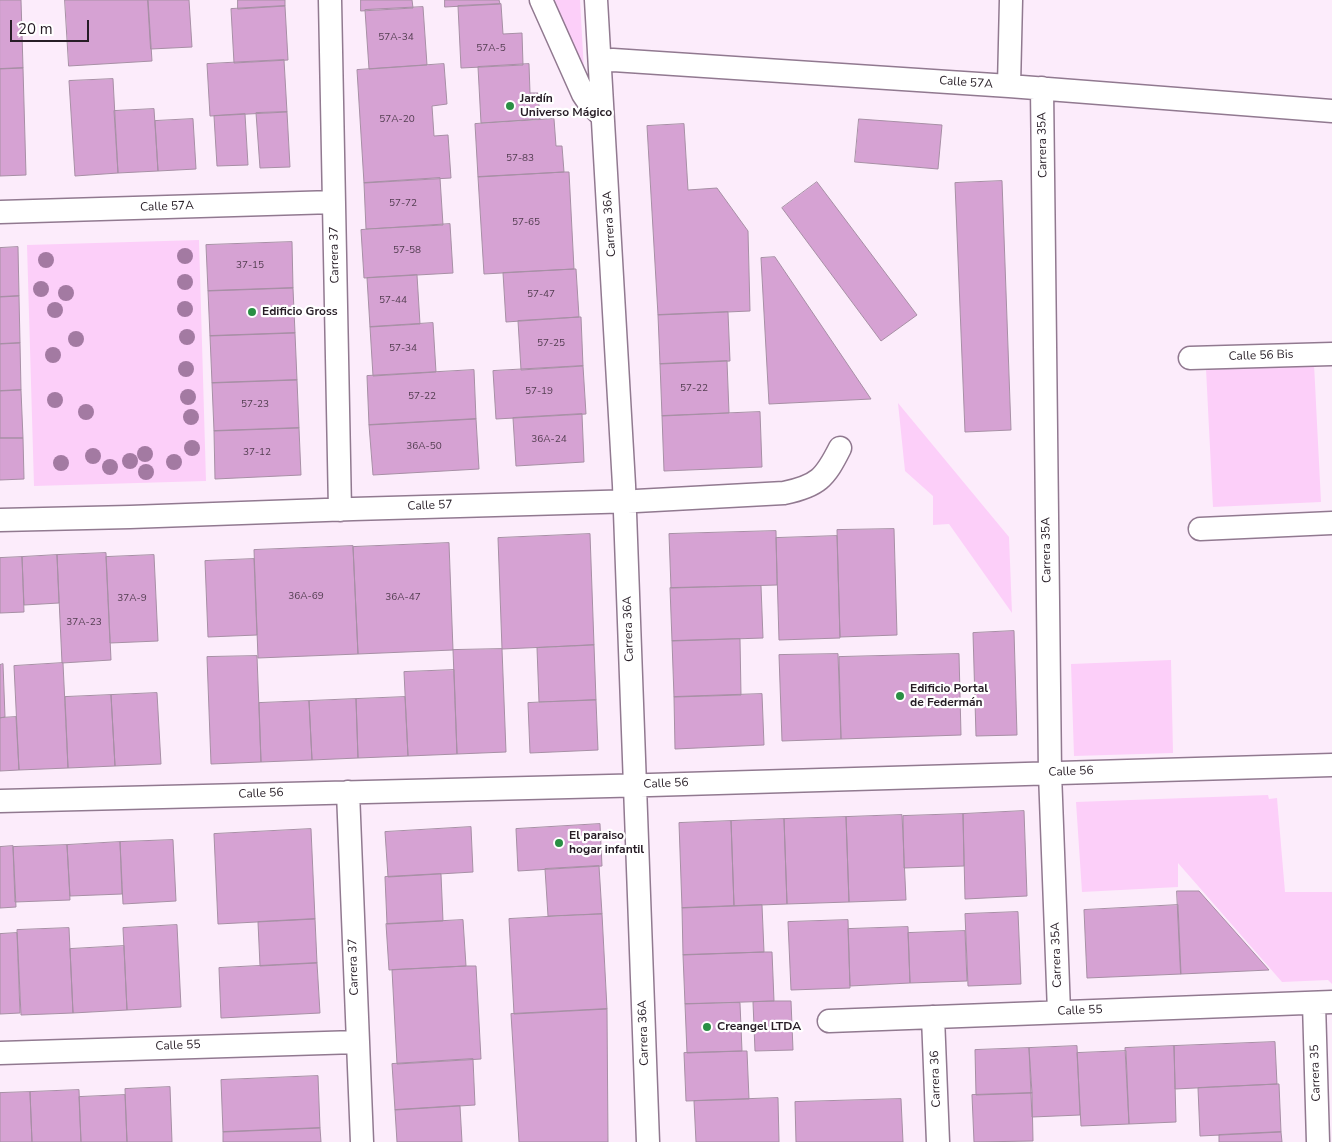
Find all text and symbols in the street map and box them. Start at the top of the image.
scale bar [12,10,91,42]
text: 20 m [18,19,53,39]
house number: 57A-34 [378,32,414,44]
house number: 57A-5 [476,43,506,55]
street label: Calle 57A [939,74,993,92]
place label: Jardín Universo Mágico [520,92,612,120]
marker: Jardín Universo Mágico [504,100,516,112]
street label: Carrera 35A [1035,112,1051,178]
house number: 57A-20 [379,114,415,126]
house number: 57-83 [506,153,534,165]
street label: Carrera 36A [601,191,619,257]
house number: 57-72 [389,198,417,210]
street label: Calle 57A [140,199,194,215]
house number: 57-65 [512,217,540,229]
street label: Carrera 37 [327,226,343,284]
house number: 57-58 [393,245,421,257]
house number: 37-15 [236,260,264,272]
house number: 57-47 [527,289,555,301]
house number: 57-44 [379,295,407,307]
place label: Edificio Gross [262,305,338,319]
marker: Edificio Gross [246,306,258,318]
house number: 57-25 [537,338,565,350]
house number: 57-34 [389,343,417,355]
street label: Calle 56 Bis [1228,348,1294,364]
house number: 57-22 [680,383,708,395]
house number: 57-19 [525,386,553,398]
house number: 57-22 [408,391,436,403]
house number: 57-23 [241,399,269,411]
house number: 36A-24 [531,434,567,446]
house number: 36A-50 [406,441,442,453]
house number: 37-12 [243,447,271,459]
street label: Calle 57 [407,498,453,514]
street label: Carrera 35A [1039,517,1055,583]
house number: 36A-69 [288,591,324,603]
house number: 36A-47 [385,592,421,604]
house number: 37A-9 [117,593,147,605]
street label: Carrera 36A [621,596,637,662]
house number: 37A-23 [66,617,102,629]
place label: Edificio Portal de Federmán [910,682,988,710]
marker: Edificio Portal de Federmán [894,690,906,702]
street label: Calle 56 [1048,764,1094,780]
street label: Calle 56 [643,776,689,792]
street label: Calle 56 [238,786,284,802]
place label: El paraiso hogar infantil [569,829,644,857]
marker: El paraiso hogar infantil [553,837,565,849]
street label: Carrera 35A [1049,922,1065,988]
street label: Carrera 37 [346,938,362,996]
street label: Carrera 36A [636,1000,652,1066]
street label: Calle 55 [1057,1003,1103,1019]
place label: Creangel LTDA [717,1020,801,1034]
marker: Creangel LTDA [701,1021,713,1033]
street label: Calle 55 [155,1038,201,1054]
street label: Carrera 35 [1308,1044,1324,1102]
street label: Carrera 36 [928,1050,944,1108]

